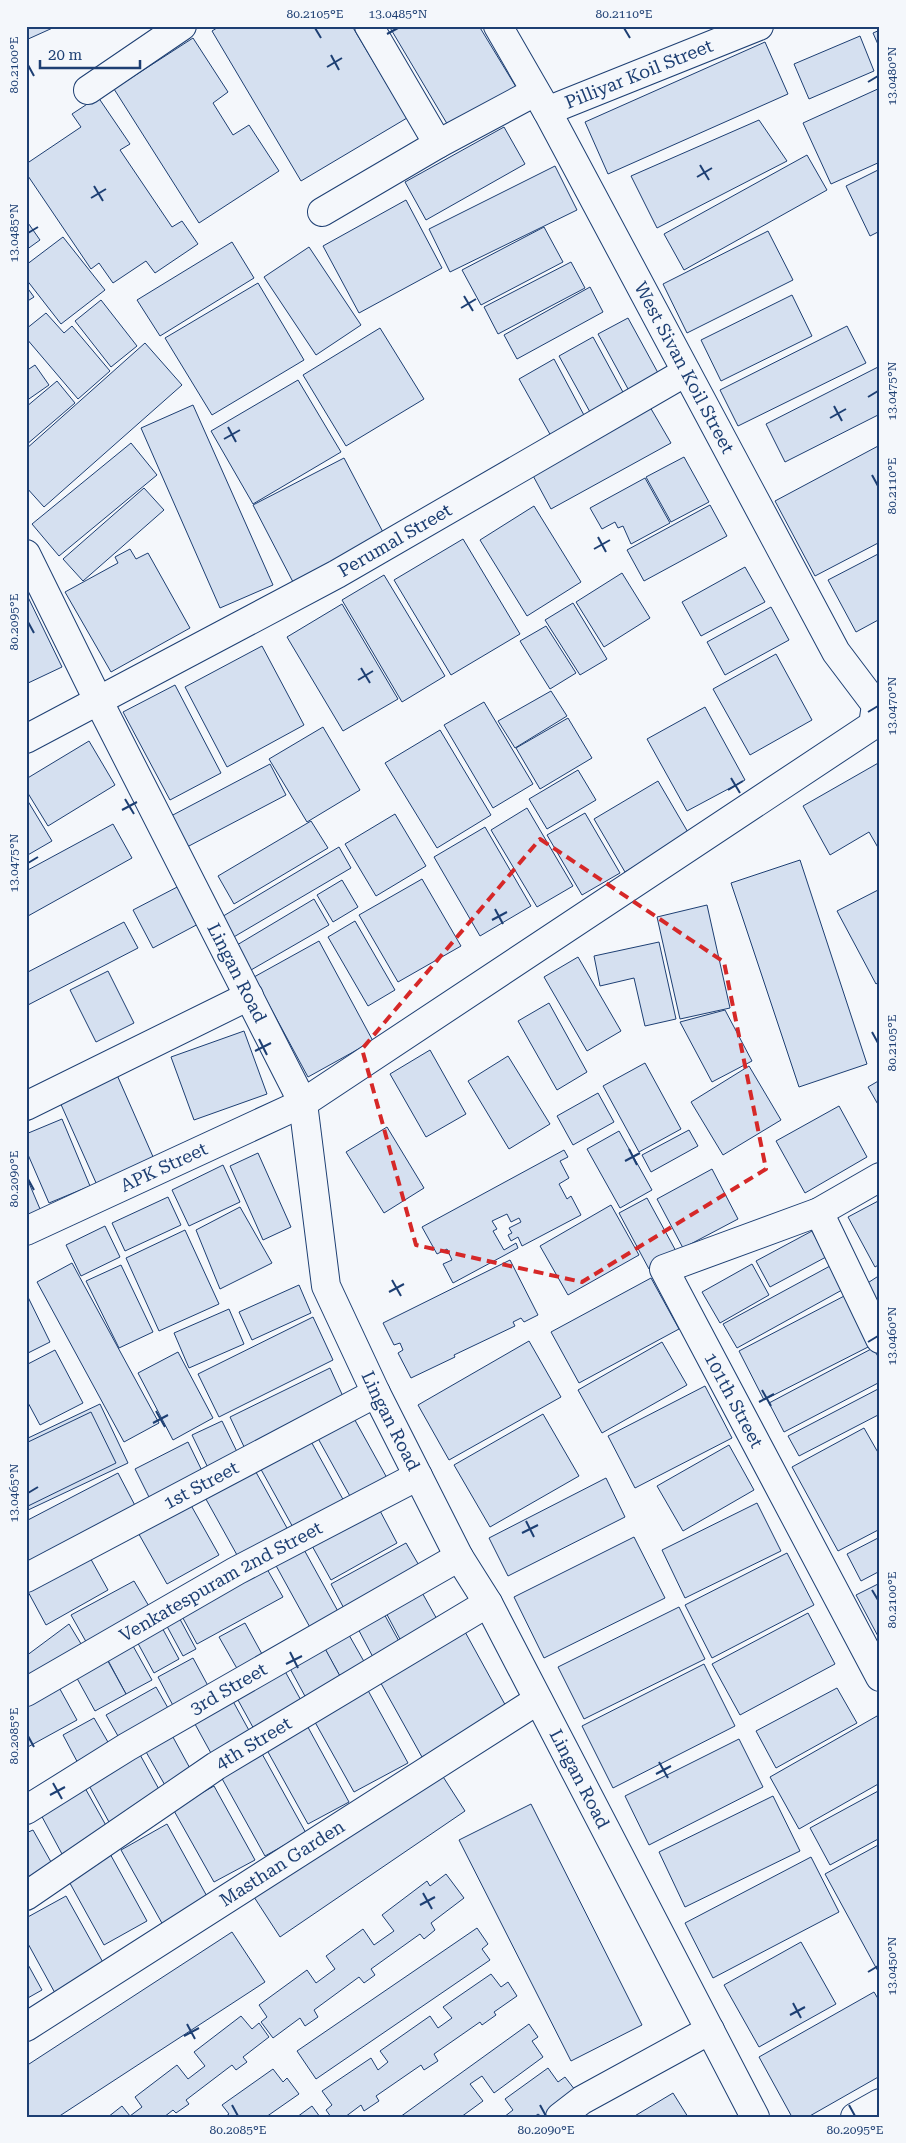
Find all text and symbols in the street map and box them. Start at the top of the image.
text: 80.2105°E [287,7,343,21]
text: 13.0485°N [369,7,428,21]
text: 80.2110°E [596,7,652,21]
street label: Pilliyar Koil Street [562,35,716,113]
text: 80.2100°E [7,37,21,93]
scale bar [40,38,140,70]
text: 20 m [48,46,83,64]
text: 13.0480°N [885,46,899,105]
text: 13.0485°N [7,203,21,262]
street label: West Sivan Koil Street [630,278,739,457]
text: 13.0475°N [885,361,899,420]
text: 80.2110°E [885,458,899,514]
street label: Perumal Street [334,499,455,581]
text: 80.2095°E [7,594,21,650]
text: 13.0470°N [885,676,899,735]
text: 13.0475°N [7,833,21,892]
street label: Lingan Road [203,919,271,1026]
text: 80.2105°E [885,1015,899,1071]
street label: APK Street [117,1138,211,1196]
text: 80.2090°E [7,1151,21,1207]
text: 13.0460°N [885,1306,899,1365]
street label: 101th Street [700,1349,768,1452]
street label: Lingan Road [357,1368,425,1475]
street label: 1st Street [160,1457,242,1513]
text: 13.0465°N [7,1463,21,1522]
street label: Venkatespuram 2nd Street [116,1517,326,1646]
text: 80.2100°E [885,1572,899,1628]
street label: 3rd Street [186,1658,271,1719]
text: 80.2085°E [7,1708,21,1764]
street label: 4th Street [212,1712,295,1774]
street label: Lingan Road [545,1726,614,1832]
street label: Masthan Garden [216,1815,349,1911]
text: 13.0450°N [885,1936,899,1995]
text: 80.2085°E [210,2123,266,2137]
text: 80.2090°E [518,2123,574,2137]
text: 80.2095°E [827,2123,883,2137]

